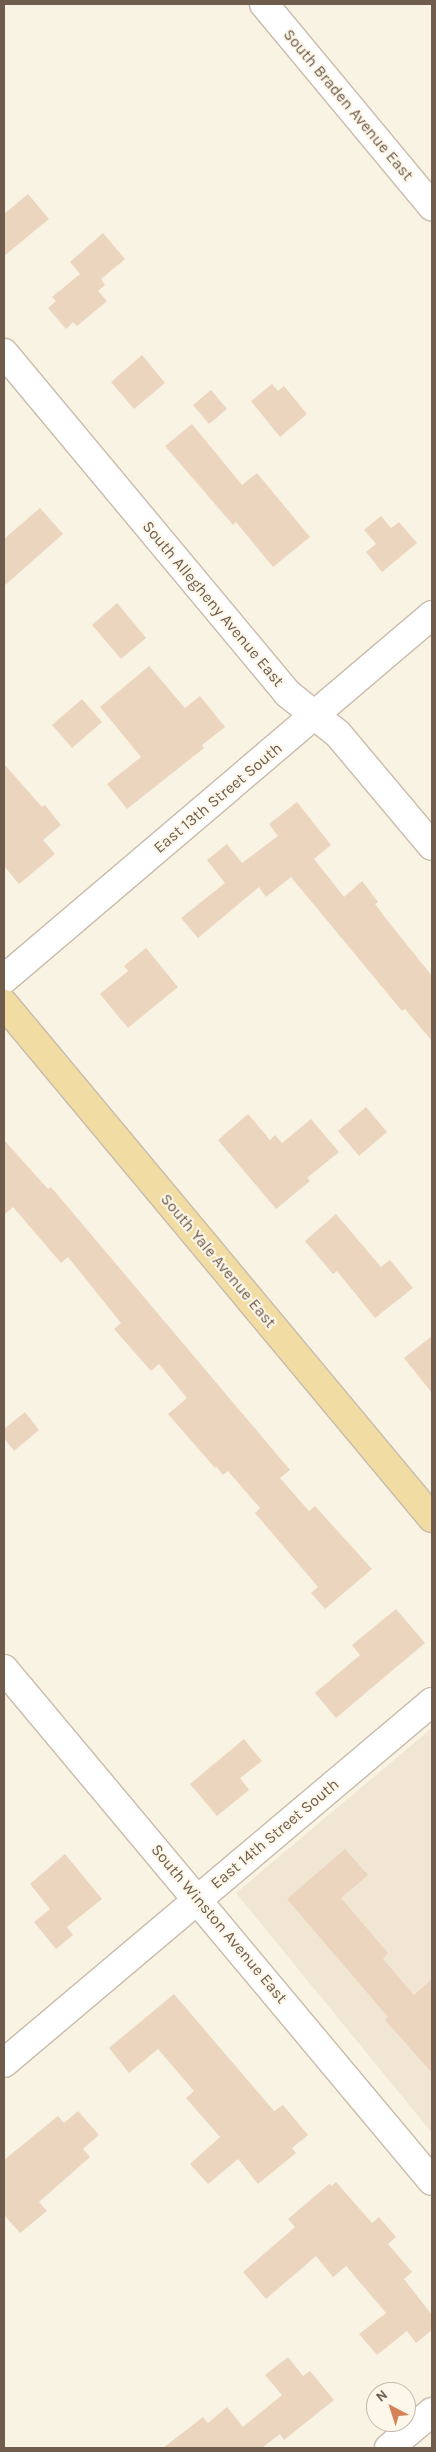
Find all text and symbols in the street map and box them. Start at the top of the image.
street label: South Braden Avenue East [279,25,417,185]
street label: South Allegheny Avenue East [138,517,288,691]
street label: East 13th Street South [150,739,286,857]
street label: South Yale Avenue East [156,1190,280,1332]
street label: East 14th Street South [207,1775,343,1893]
street label: South Winston Avenue East [147,1841,291,2007]
north arrow [366,2382,416,2432]
text: N [372,2386,391,2406]

